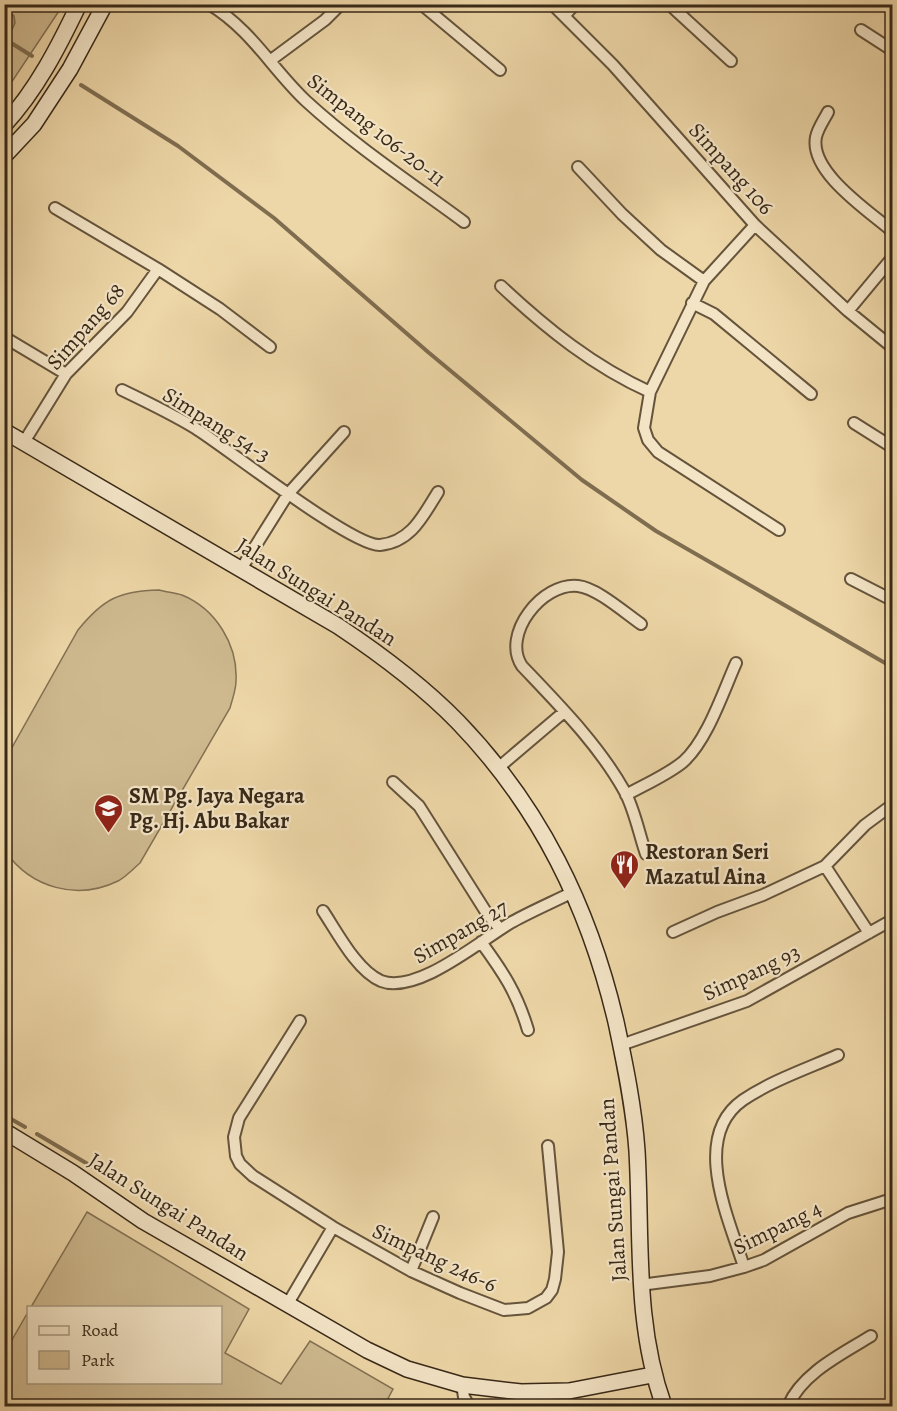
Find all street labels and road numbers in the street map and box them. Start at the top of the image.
street label: Simpang 106-20-11 [301,66,452,194]
street label: Simpang 106 [682,116,781,221]
street label: Simpang 68 [40,277,132,377]
street label: Simpang 54-3 [157,380,276,470]
street label: Jalan Sungai Pandan [230,530,402,653]
street label: Simpang 27 [408,892,514,971]
street label: Simpang 93 [698,937,805,1009]
street label: Jalan Sungai Pandan [592,1097,634,1283]
street label: Jalan Sungai Pandan [82,1145,254,1268]
street label: Simpang 4 [728,1194,827,1262]
street label: Simpang 246-6 [367,1216,502,1300]

